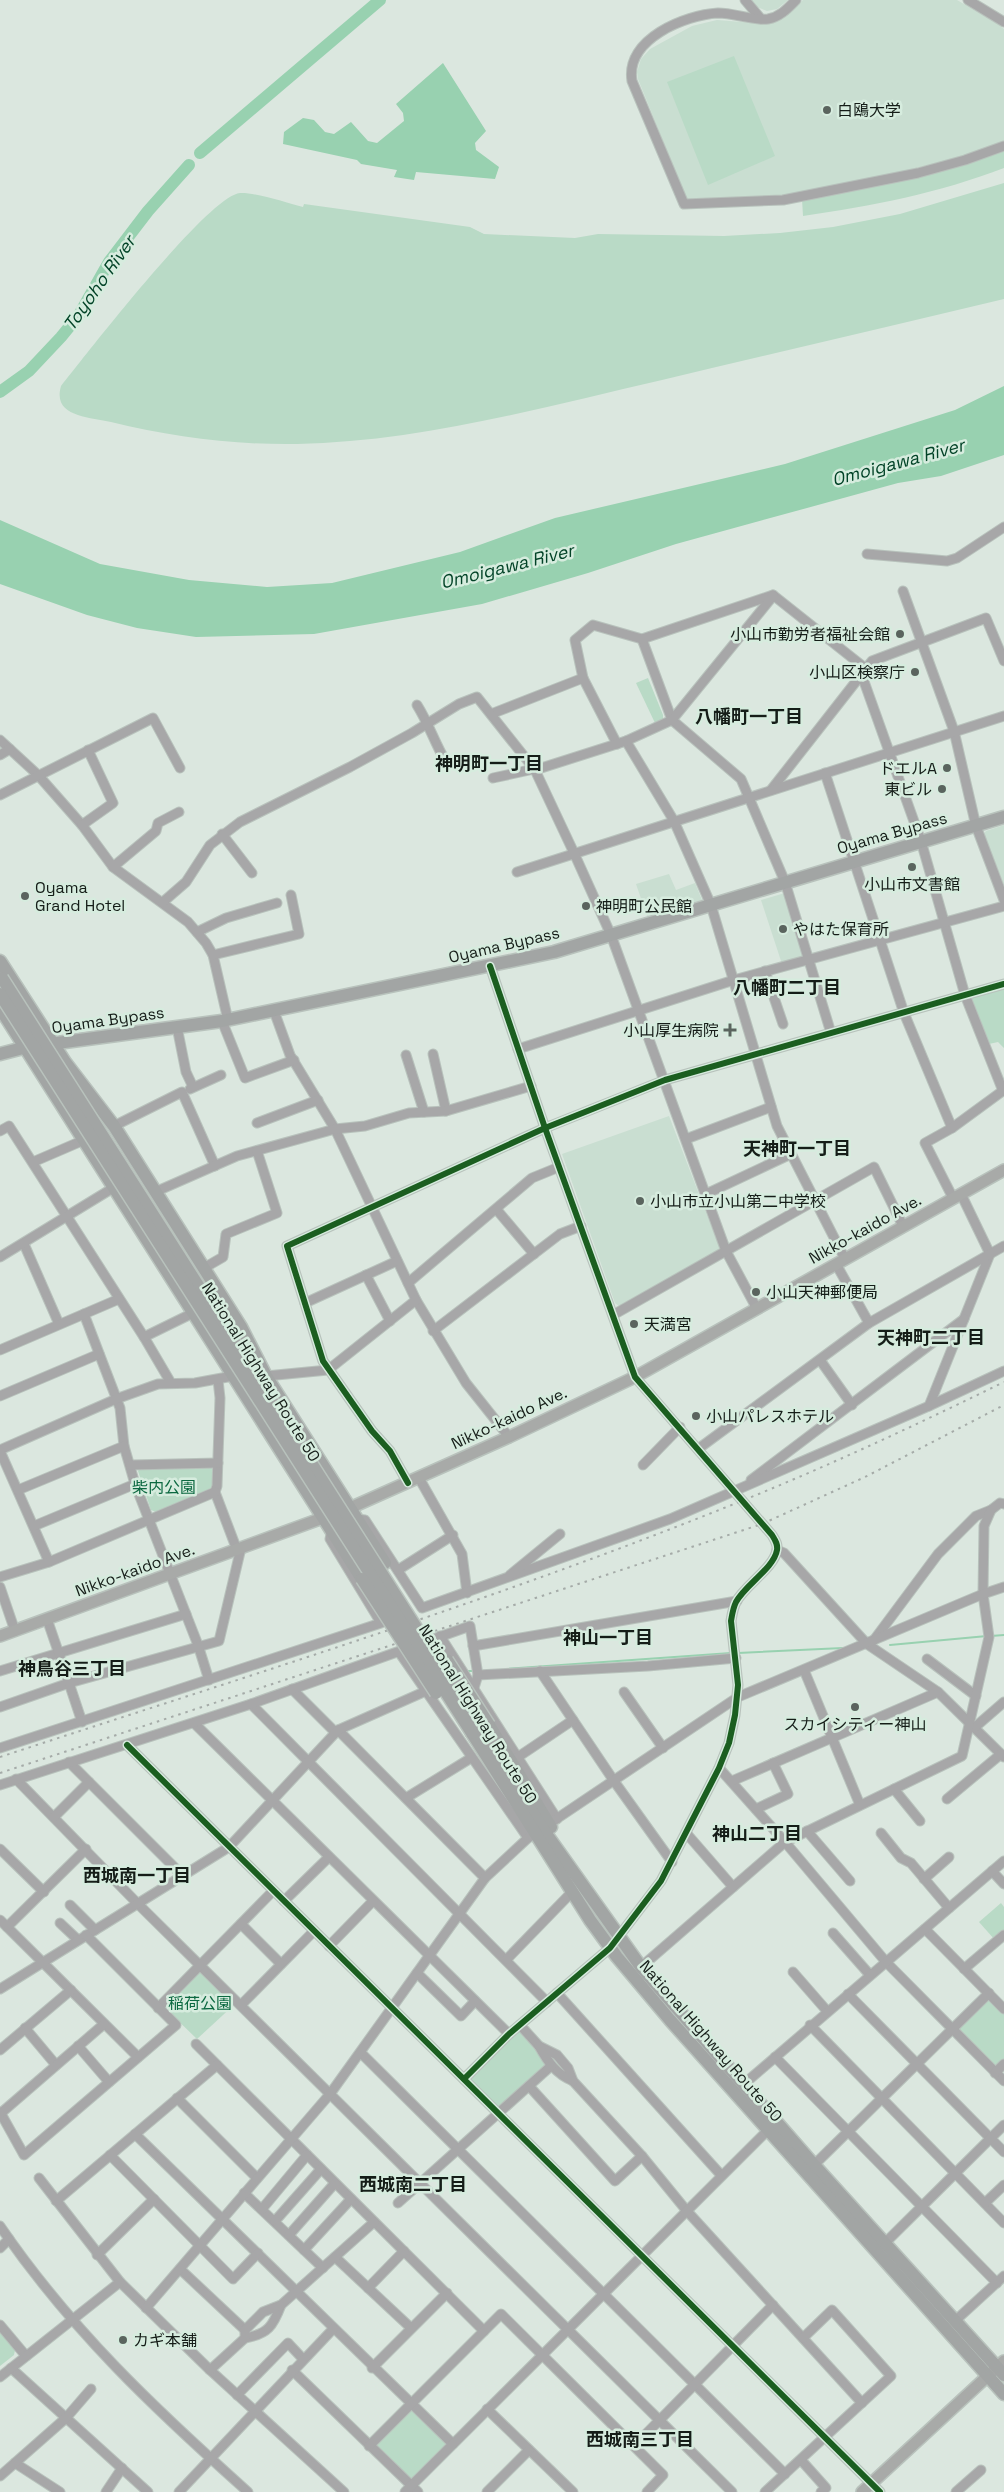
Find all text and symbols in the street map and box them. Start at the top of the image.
place label: 白鴎大学 [837,100,901,121]
marker: 白鴎大学 [821,104,833,116]
water label: Toyoho River [58,229,142,335]
water label: Omoigawa River [829,433,969,491]
water label: Omoigawa River [438,538,578,594]
place label: 小山市勤労者福祉会館 [730,624,890,645]
marker: 小山市勤労者福祉会館 [894,628,906,640]
place label: 小山区検察庁 [809,662,905,683]
marker: 小山区検察庁 [909,666,921,678]
district label: 八幡町一丁目 [695,705,803,728]
district label: 神明町一丁目 [435,752,543,775]
place label: ドエルA [879,758,937,779]
marker: ドエルA [941,762,953,774]
place label: 東ビル [884,779,932,800]
marker: 東ビル [936,783,948,795]
street label: Oyama Bypass [835,807,949,859]
marker: 小山市文書館 [906,861,918,873]
place label: 小山市文書館 [864,874,960,895]
place label: Oyama Grand Hotel [35,877,125,916]
marker: Oyama Grand Hotel [19,890,31,902]
place label: 神明町公民館 [596,896,692,917]
marker: 神明町公民館 [580,900,592,912]
place label: やはた保育所 [793,919,889,940]
street label: Oyama Bypass [446,922,562,968]
marker: やはた保育所 [777,923,789,935]
district label: 八幡町二丁目 [733,976,841,999]
street label: Oyama Bypass [50,1002,166,1038]
place label: 小山厚生病院 [623,1020,719,1041]
marker: 小山厚生病院 [723,1023,737,1037]
district label: 天神町一丁目 [743,1137,851,1160]
street label: Nikko-kaido Ave. [805,1189,925,1269]
place label: 小山市立小山第二中学校 [650,1191,826,1212]
marker: 小山市立小山第二中学校 [634,1195,646,1207]
street label: National Highway Route 50 [197,1278,325,1466]
place label: 小山天神郵便局 [766,1282,878,1303]
marker: 小山天神郵便局 [750,1286,762,1298]
place label: 天満宮 [644,1314,692,1335]
marker: 天満宮 [628,1318,640,1330]
district label: 天神町二丁目 [877,1326,985,1349]
street label: Nikko-kaido Ave. [448,1382,570,1454]
place label: 小山パレスホテル [706,1406,834,1427]
marker: 小山パレスホテル [690,1410,702,1422]
park label: 柴内公園 [132,1477,196,1498]
street label: Nikko-kaido Ave. [72,1539,198,1601]
street label: National Highway Route 50 [414,1620,542,1808]
district label: 神山一丁目 [563,1626,653,1649]
district label: 神鳥谷三丁目 [18,1657,126,1680]
marker: スカイシティー神山 [849,1701,861,1713]
place label: スカイシティー神山 [783,1714,927,1735]
district label: 神山二丁目 [712,1822,802,1845]
district label: 西城南一丁目 [83,1864,191,1887]
street label: National Highway Route 50 [635,1956,787,2126]
park label: 稲荷公園 [168,1993,232,2014]
district label: 西城南二丁目 [359,2173,467,2196]
place label: カギ本舗 [133,2330,197,2351]
marker: カギ本舗 [117,2334,129,2346]
district label: 西城南三丁目 [586,2428,694,2451]

